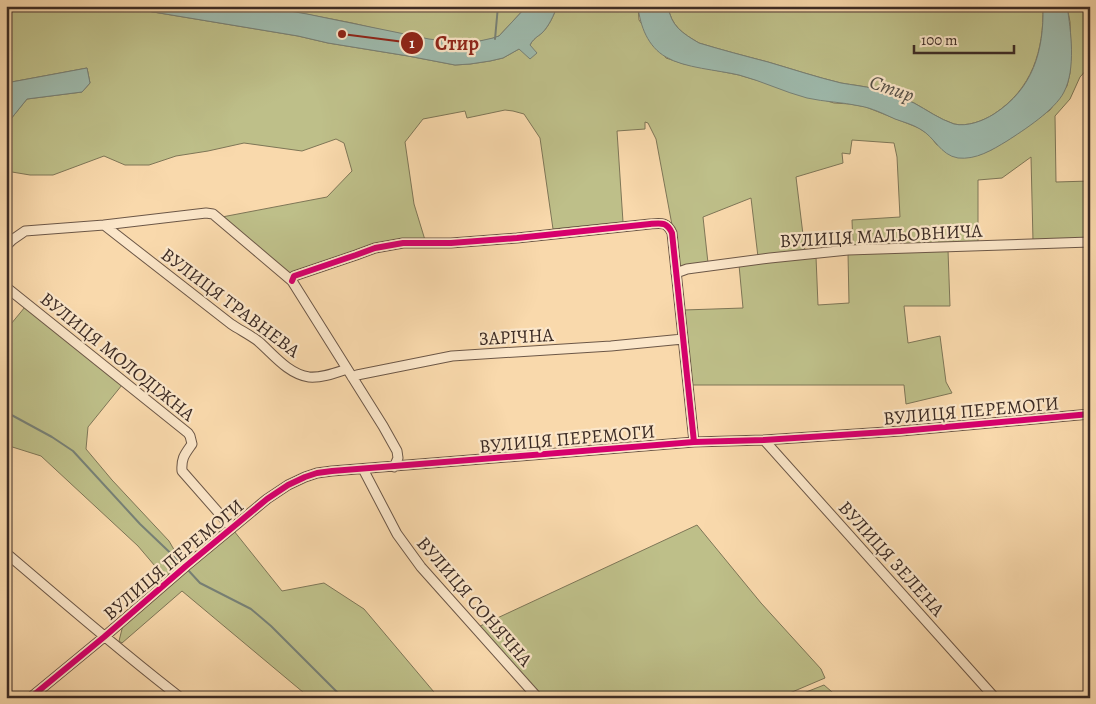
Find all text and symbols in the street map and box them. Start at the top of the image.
scale bar [914,22,1014,54]
callout: Стир [400,26,489,61]
text: Стир [435,30,479,57]
text: 100 m [921,30,958,50]
text: 1 [409,33,415,53]
water label: Стир [866,68,918,109]
street label: ВУЛИЦЯ МАЛЬОВНИЧА [779,218,984,254]
street label: ВУЛИЦЯ ТРАВНЕВА [156,242,306,364]
street label: ВУЛИЦЯ МОЛОДІЖНА [35,286,201,428]
street label: ЗАРІЧНА [478,322,555,352]
street label: ВУЛИЦЯ ПЕРЕМОГИ [882,390,1060,432]
street label: ВУЛИЦЯ ПЕРЕМОГИ [478,418,656,460]
street label: ВУЛИЦЯ ПЕРЕМОГИ [98,493,250,626]
street label: ВУЛИЦЯ ЗЕЛЕНА [832,495,951,623]
street label: ВУЛИЦЯ СОНЯЧНА [410,531,539,673]

